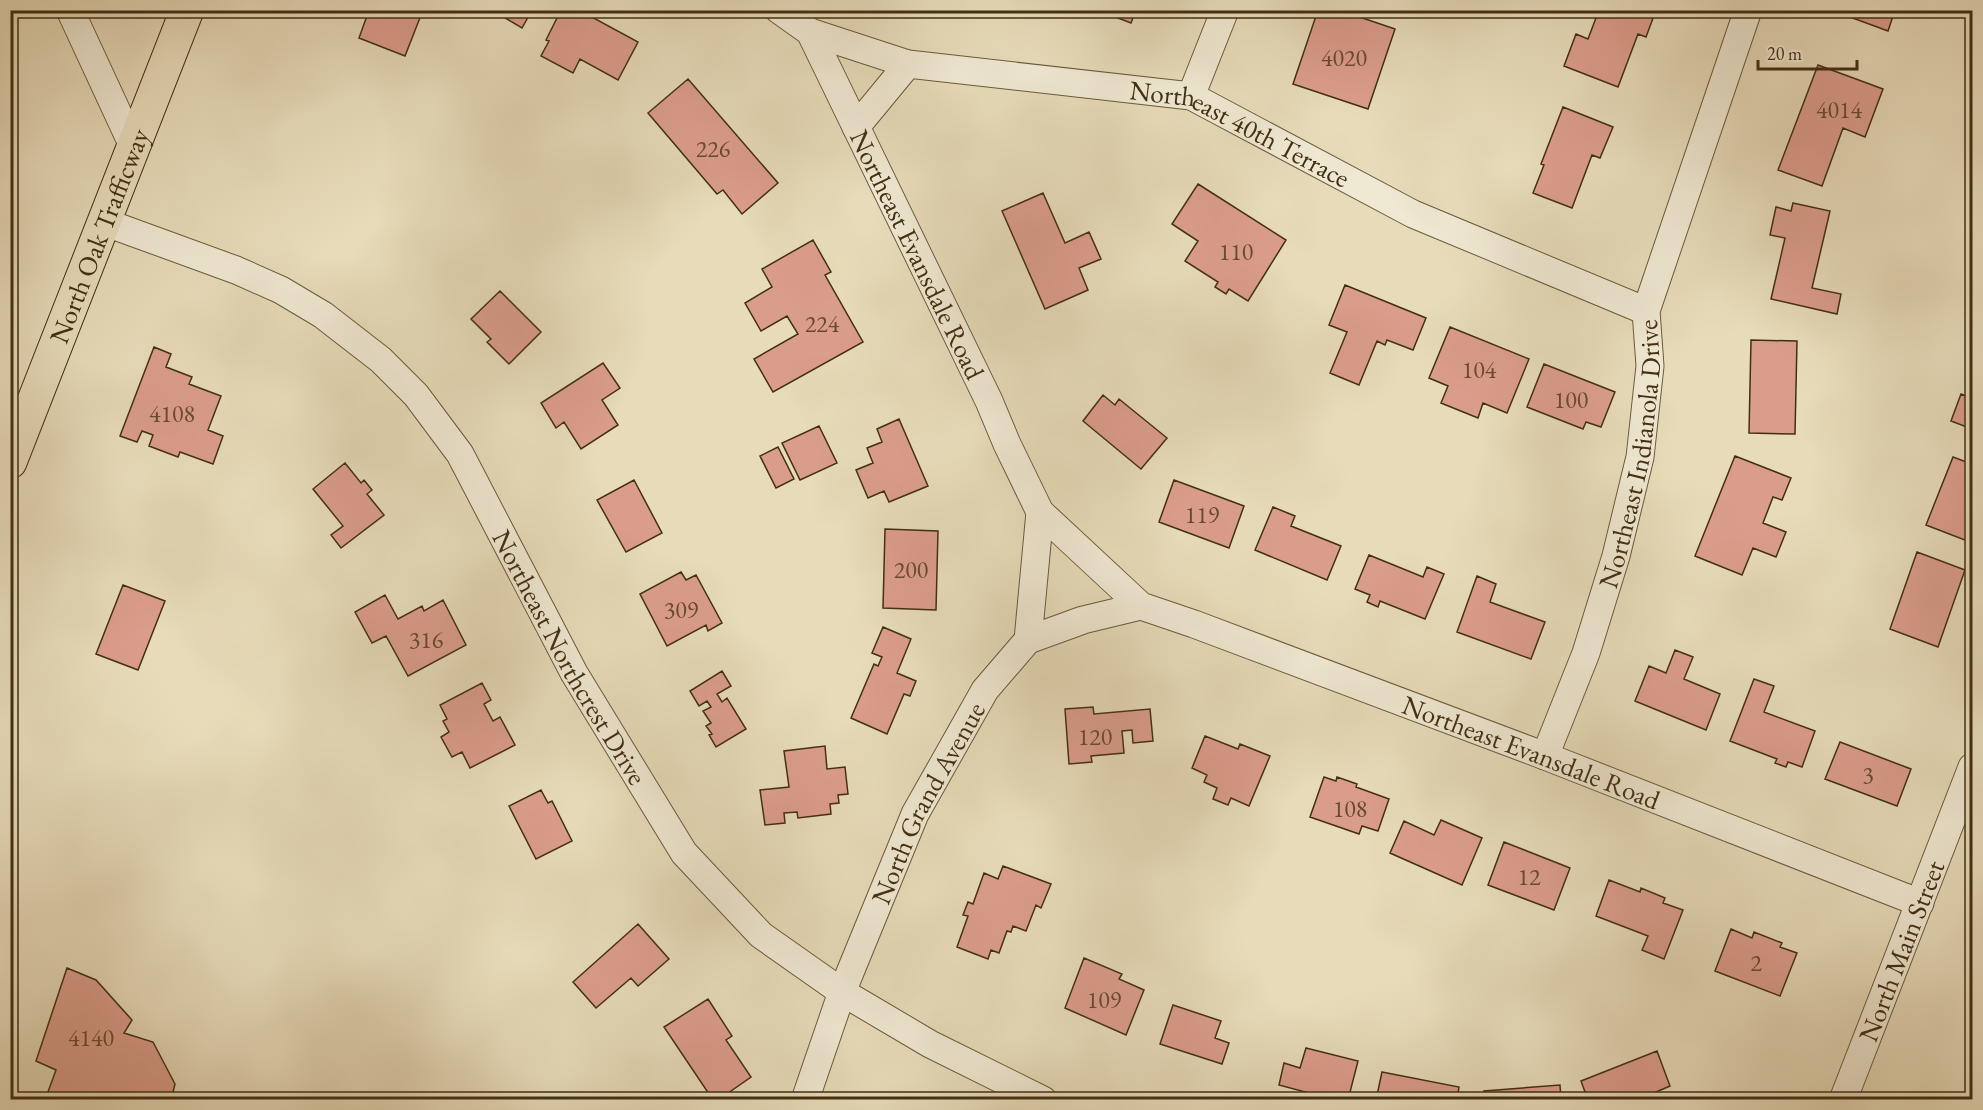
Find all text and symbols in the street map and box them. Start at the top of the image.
scale bar [1758,33,1857,71]
house number: 4020 [1321,42,1367,73]
text: 20 m [1767,42,1802,65]
street label: Northeast 40th Terrace [1128,72,1356,195]
house number: 4014 [1816,94,1863,125]
street label: North Oak Trafficway [41,123,157,348]
street label: Northeast Evansdale Road [842,124,993,385]
house number: 226 [696,133,730,164]
house number: 110 [1219,236,1253,267]
house number: 224 [805,308,840,339]
street label: Northeast Indianola Drive [1590,319,1668,592]
house number: 104 [1462,354,1497,385]
house number: 100 [1554,384,1588,415]
house number: 4108 [149,398,195,429]
house number: 119 [1185,499,1220,530]
street label: Northeast Northcrest Drive [485,524,655,791]
house number: 200 [894,554,928,585]
house number: 309 [664,594,699,625]
house number: 316 [409,624,443,655]
street label: Northeast Evansdale Road [1398,687,1666,817]
street label: North Grand Avenue [863,695,992,909]
house number: 120 [1078,721,1112,752]
house number: 3 [1862,759,1874,790]
house number: 108 [1333,793,1367,824]
street label: North Main Street [1850,855,1952,1047]
house number: 12 [1517,861,1541,892]
house number: 2 [1750,947,1762,978]
house number: 109 [1087,984,1122,1015]
house number: 4140 [68,1022,114,1053]

